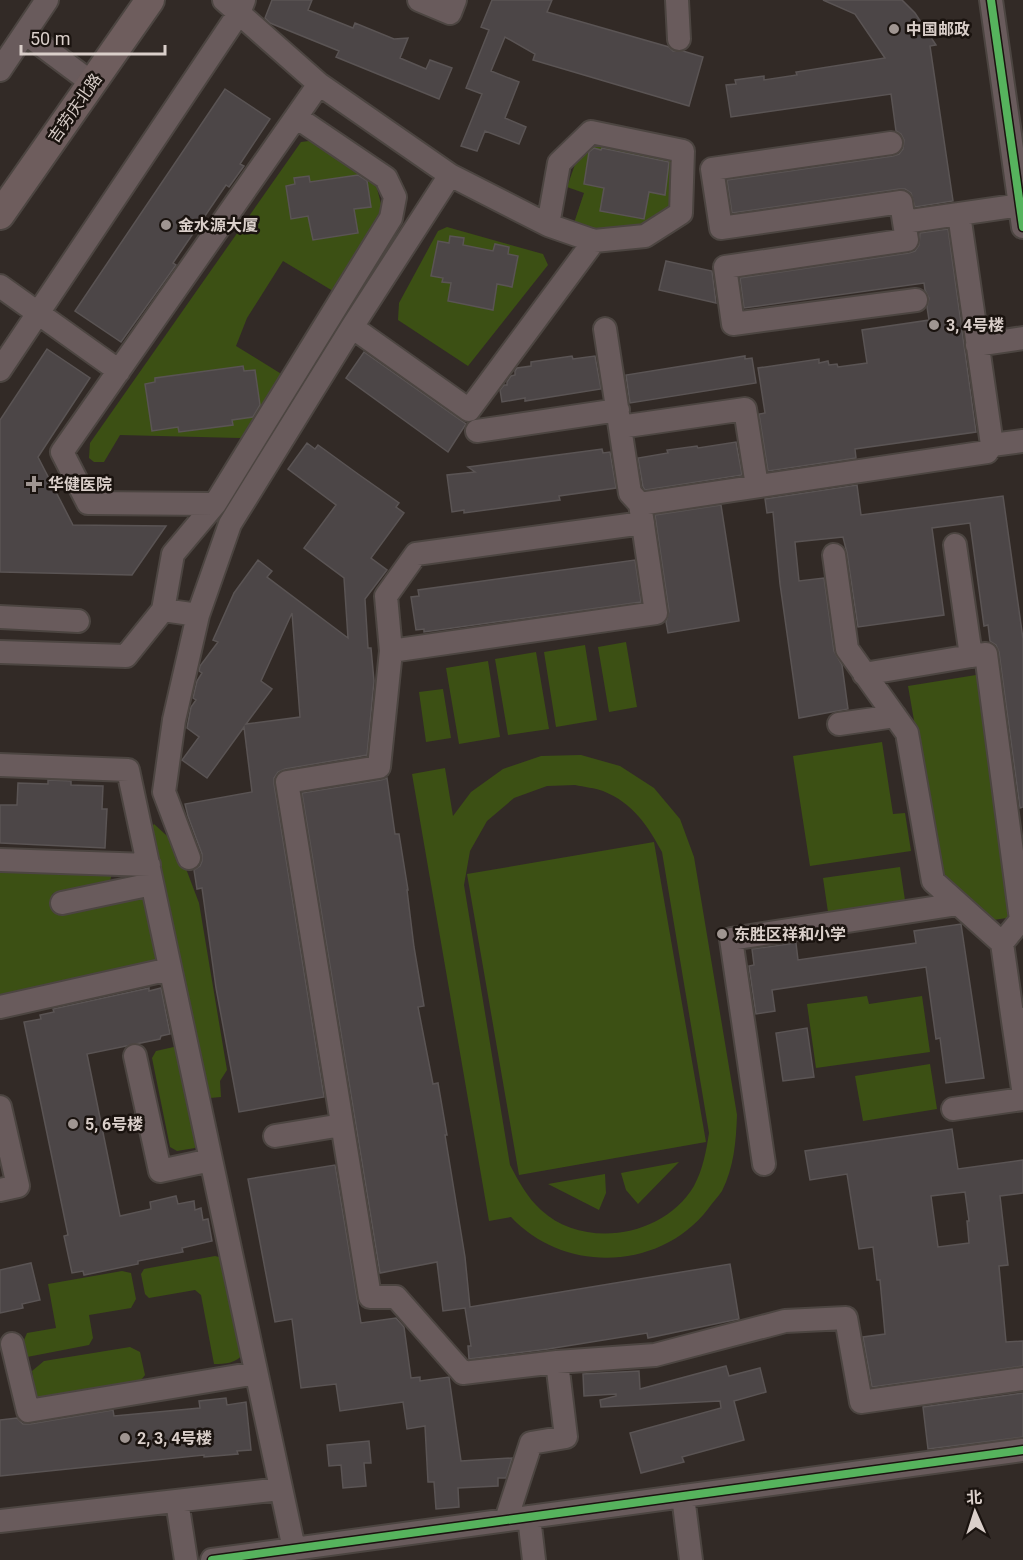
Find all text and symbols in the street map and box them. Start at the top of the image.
scale bar [21,18,165,56]
place label: 中国邮政 [906,20,970,39]
marker: 中国邮政 [887,22,901,36]
text: 50 m [30,28,70,49]
street label: 吉劳庆北路 [44,70,106,146]
place label: 金水源大厦 [178,216,258,235]
marker: 金水源大厦 [159,218,173,232]
place label: 3, 4号楼 [946,316,1004,335]
marker: 3, 4号楼 [927,318,941,332]
marker: 华健医院 [25,475,43,493]
place label: 华健医院 [48,475,112,494]
place label: 东胜区祥和小学 [734,925,846,944]
marker: 东胜区祥和小学 [715,927,729,941]
place label: 5, 6号楼 [85,1115,143,1134]
marker: 5, 6号楼 [66,1117,80,1131]
place label: 2, 3, 4号楼 [137,1429,212,1448]
marker: 2, 3, 4号楼 [118,1431,132,1445]
north arrow [945,1482,1005,1542]
text: 北 [966,1488,983,1507]

